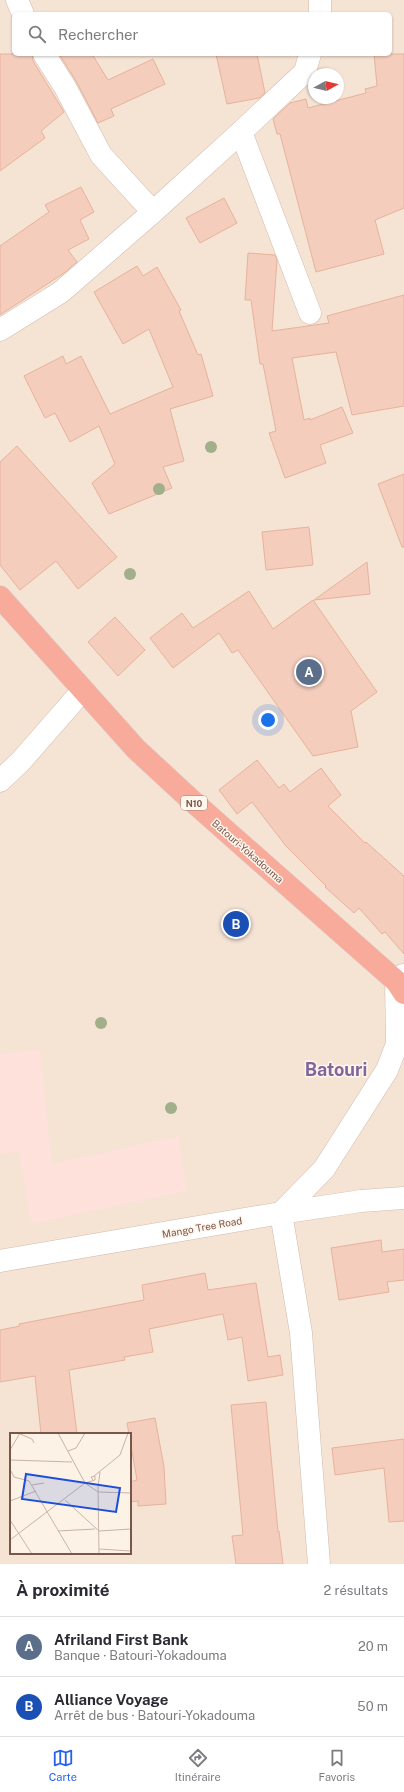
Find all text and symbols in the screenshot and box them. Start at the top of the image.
search box [12,12,392,56]
icon: search [26,23,48,45]
text: Rechercher [58,26,138,43]
north arrow [308,68,344,104]
pin: A [296,657,322,687]
your location [258,710,278,730]
road number: N10 [181,796,207,810]
street label: Batouri-Yokadouma [210,817,286,885]
pin: B [223,909,249,939]
district label: Batouri [305,1059,367,1080]
street label: Mango Tree Road [161,1214,243,1240]
inset map [10,1433,131,1554]
text: À proximité [16,1580,110,1600]
text: 2 résultats [324,1583,388,1598]
text: Afriland First Bank [54,1631,188,1648]
text: A [24,1639,34,1654]
text: 20 m [358,1639,388,1654]
text: Banque · Batouri-Yokadouma [54,1648,227,1663]
text: Alliance Voyage [54,1691,168,1708]
text: B [25,1699,33,1714]
text: 50 m [357,1699,388,1714]
text: Arrêt de bus · Batouri-Yokadouma [54,1708,255,1723]
tab: Carte [49,1747,77,1783]
tab: Itinéraire [175,1747,221,1783]
tab: Favoris [319,1747,355,1783]

